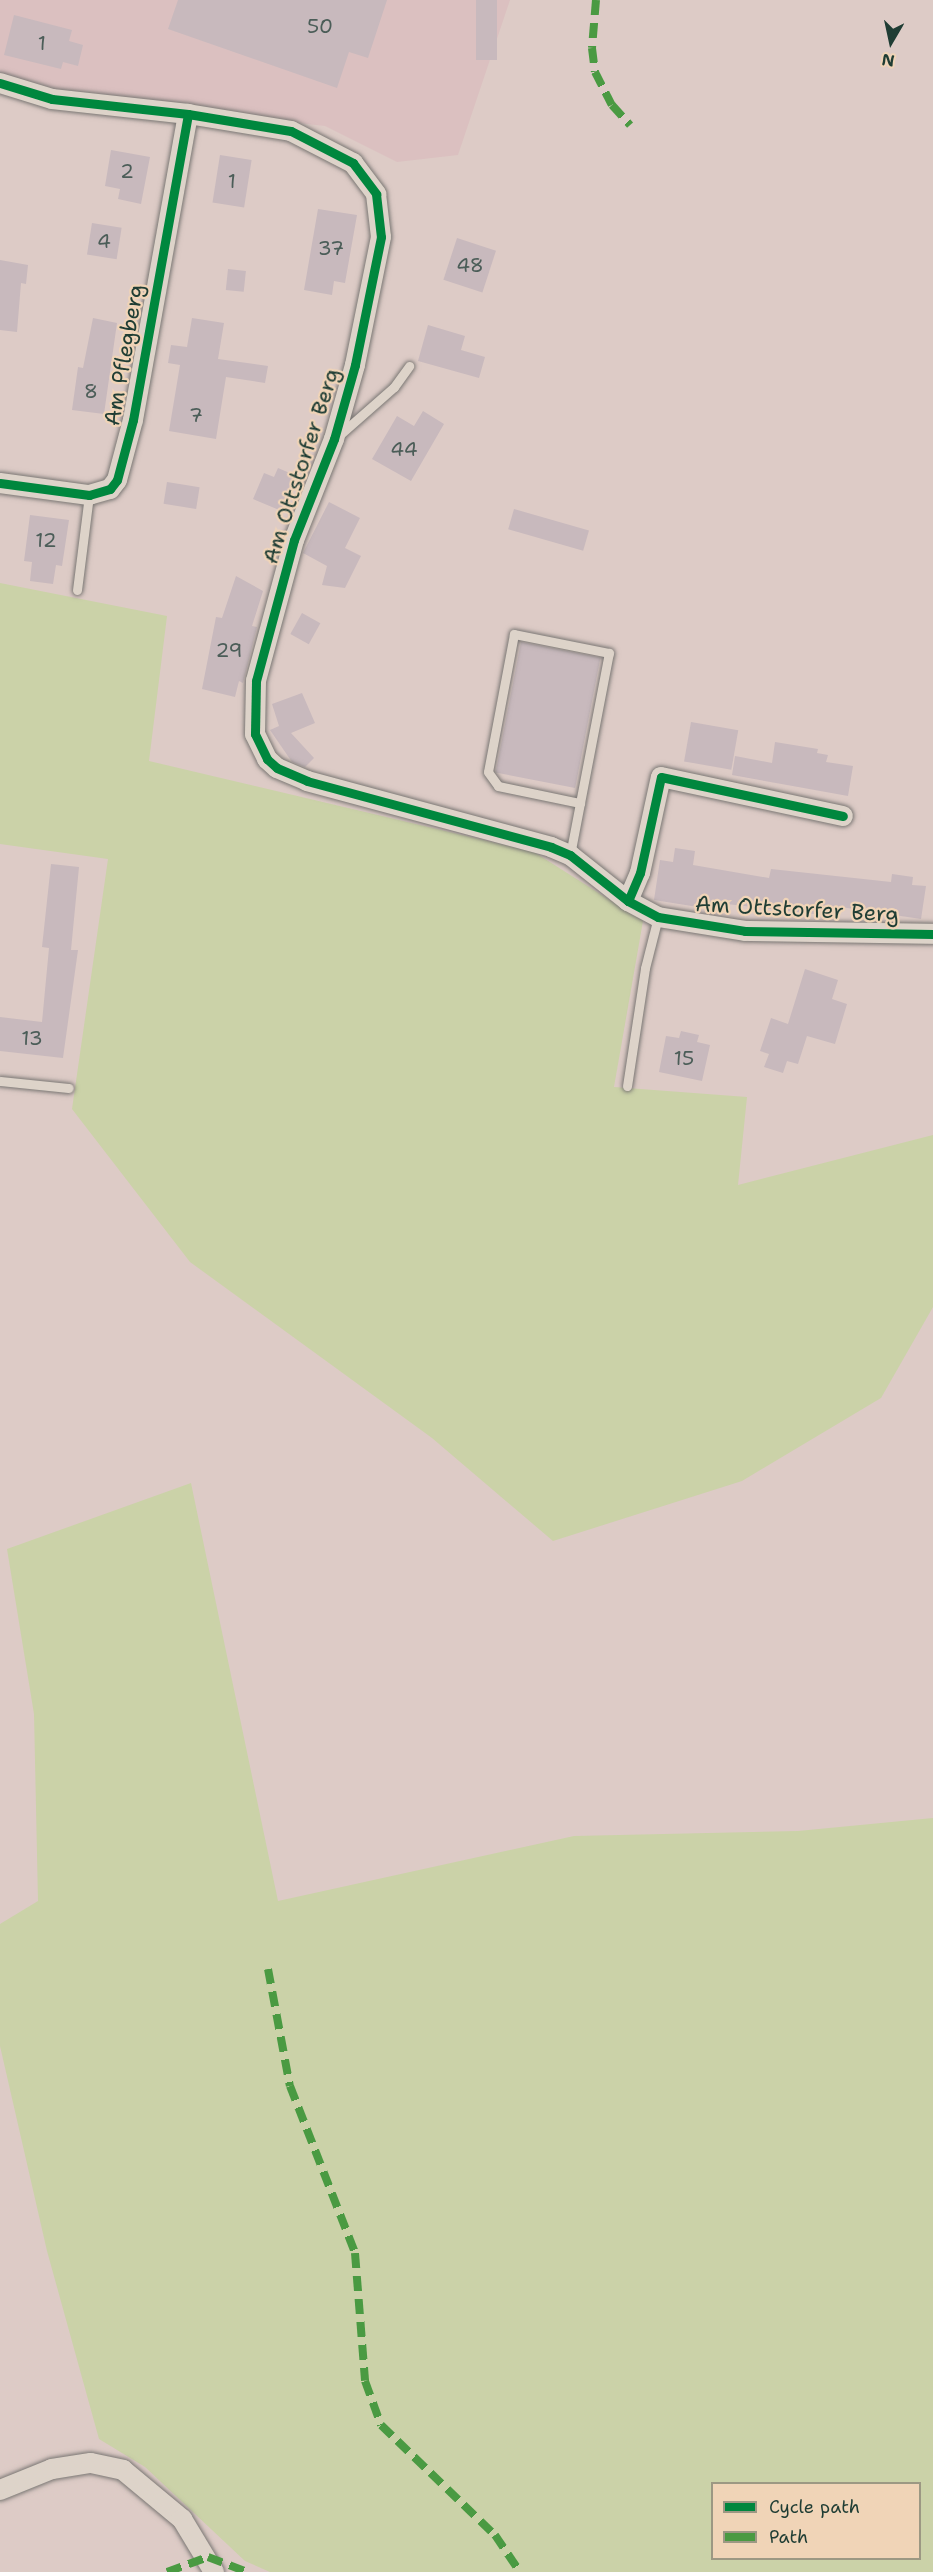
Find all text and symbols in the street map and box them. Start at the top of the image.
north arrow [861,12,921,72]
house number: 50 [307,14,333,38]
house number: 1 [38,31,46,55]
text: N [880,49,896,72]
house number: 2 [120,159,134,183]
house number: 1 [228,169,236,193]
house number: 4 [97,229,111,253]
house number: 37 [318,236,344,260]
house number: 48 [456,253,484,277]
street label: Am Pflegberg [99,282,149,428]
street label: Am Ottstorfer Berg [257,365,345,567]
house number: 8 [84,379,98,403]
house number: 7 [189,403,203,427]
house number: 44 [390,437,418,461]
house number: 12 [35,528,57,552]
house number: 29 [216,638,242,662]
street label: Am Ottstorfer Berg [694,890,900,928]
house number: 13 [21,1026,43,1050]
house number: 15 [674,1046,694,1070]
legend [711,2482,921,2560]
text: Cycle path [769,2495,860,2519]
text: Path [769,2525,808,2549]

